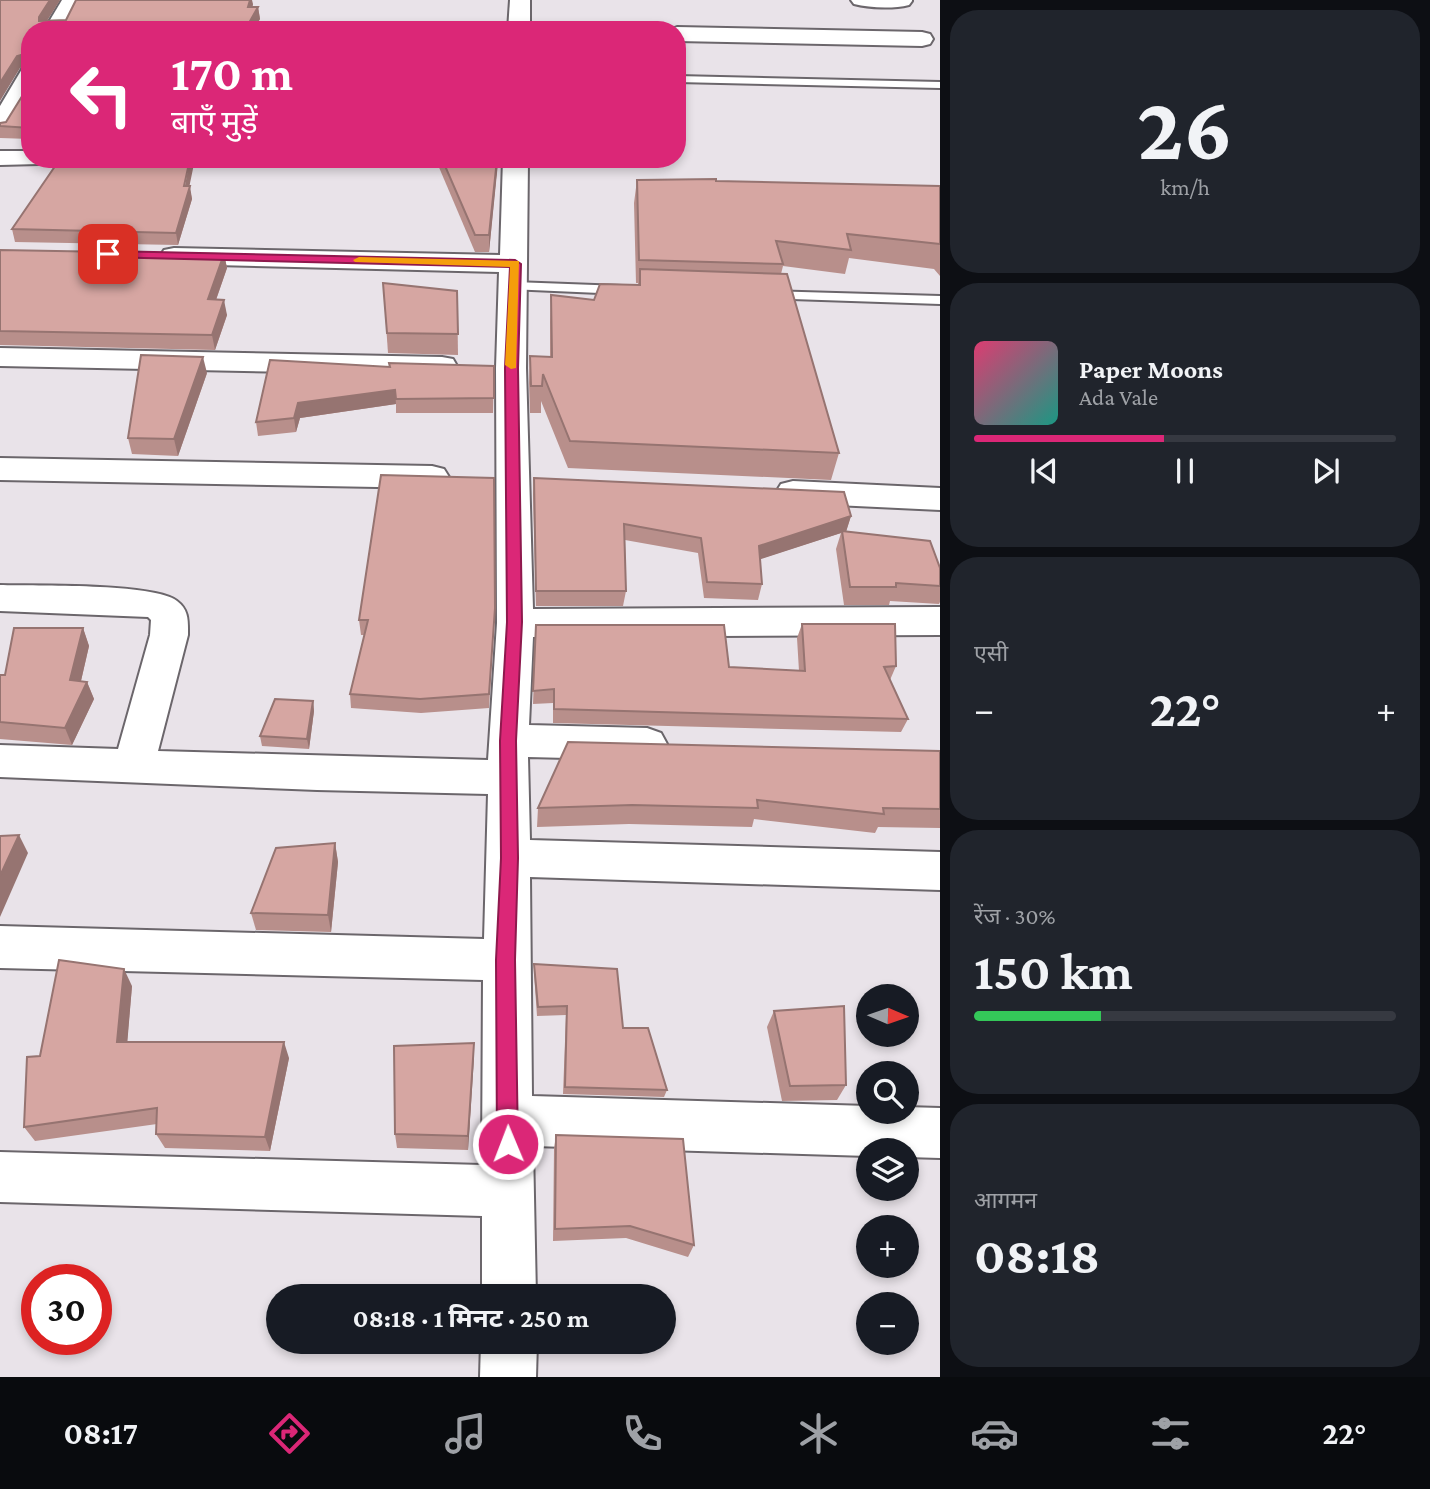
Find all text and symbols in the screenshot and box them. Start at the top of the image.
text: 170 m [171,46,293,101]
icon: left [56,49,147,140]
text: 26 [1137,77,1233,179]
text: बाएँ मुड़ें [171,104,258,140]
text: km/h [1160,174,1210,200]
pin [78,224,138,284]
icon: arrive [89,235,127,273]
text: Paper Moons [1079,355,1223,384]
text: Ada Vale [1079,384,1158,410]
icon: previous [1025,452,1063,490]
icon: pause [1166,452,1204,490]
icon: next [1307,452,1345,490]
text: एसी [974,640,1008,666]
text: 22° [1149,679,1221,737]
text: − [974,688,994,730]
text: + [1376,688,1396,730]
text: रेंज · 30% [974,903,1056,929]
text: 150 km [974,942,1133,1000]
north arrow [856,984,919,1046]
map controls [856,984,919,1355]
button: search [856,1061,919,1124]
position arrow [471,1107,545,1181]
button: layers [856,1138,919,1201]
text: आगमन [974,1187,1037,1213]
button: + [856,1215,919,1278]
text: 08:18 [974,1226,1100,1284]
speed limit sign: 30 [21,1264,112,1355]
button: − [856,1292,919,1355]
text: 08:18 · 1 मिनट · 250 m [353,1304,589,1333]
icon: directions [265,1409,314,1458]
icon: music [441,1409,490,1458]
icon: phone [618,1409,667,1458]
icon: climate [794,1409,843,1458]
icon: car [970,1409,1019,1458]
icon: filters [1146,1409,1195,1458]
text: 08:17 [64,1415,138,1451]
text: 22° [1322,1415,1366,1451]

